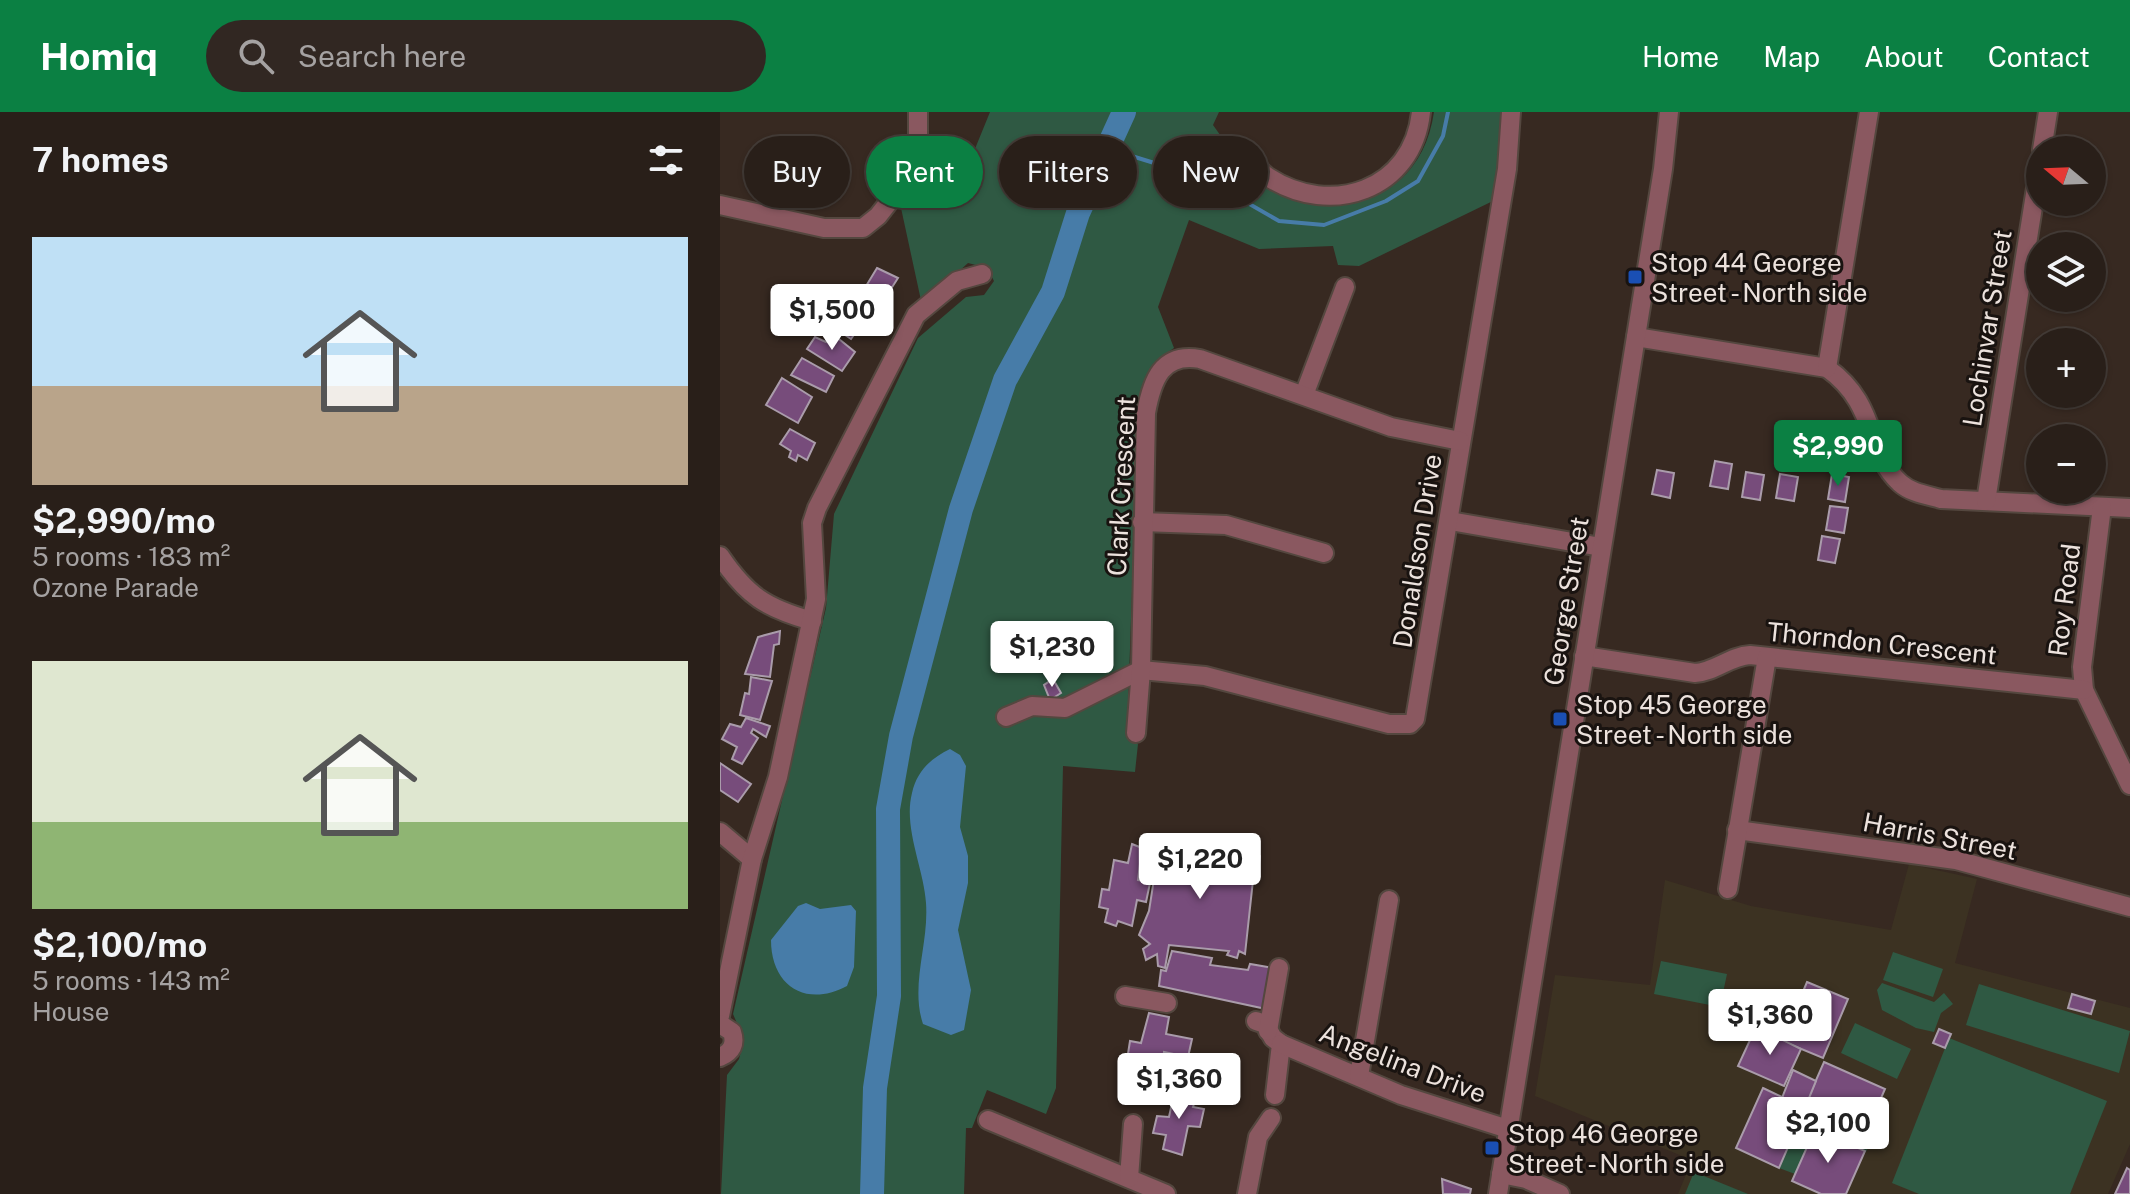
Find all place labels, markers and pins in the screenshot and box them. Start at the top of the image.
place label: Stop 44 George Street - North side [1651,247,1867,308]
marker: Stop 44 George Street - North side [1626,268,1644,286]
pin: $1,500 [767,284,897,352]
pin: $2,990 [1773,420,1903,488]
pin: $1,230 [987,621,1117,689]
place label: Stop 45 George Street - North side [1576,689,1792,750]
marker: Stop 45 George Street - North side [1551,710,1569,728]
pin: $1,220 [1135,833,1265,901]
pin: $1,360 [1705,989,1835,1057]
pin: $1,360 [1114,1053,1244,1121]
pin: $2,100 [1763,1097,1893,1165]
place label: Stop 46 George Street - North side [1508,1118,1724,1179]
marker: Stop 46 George Street - North side [1483,1139,1501,1157]

